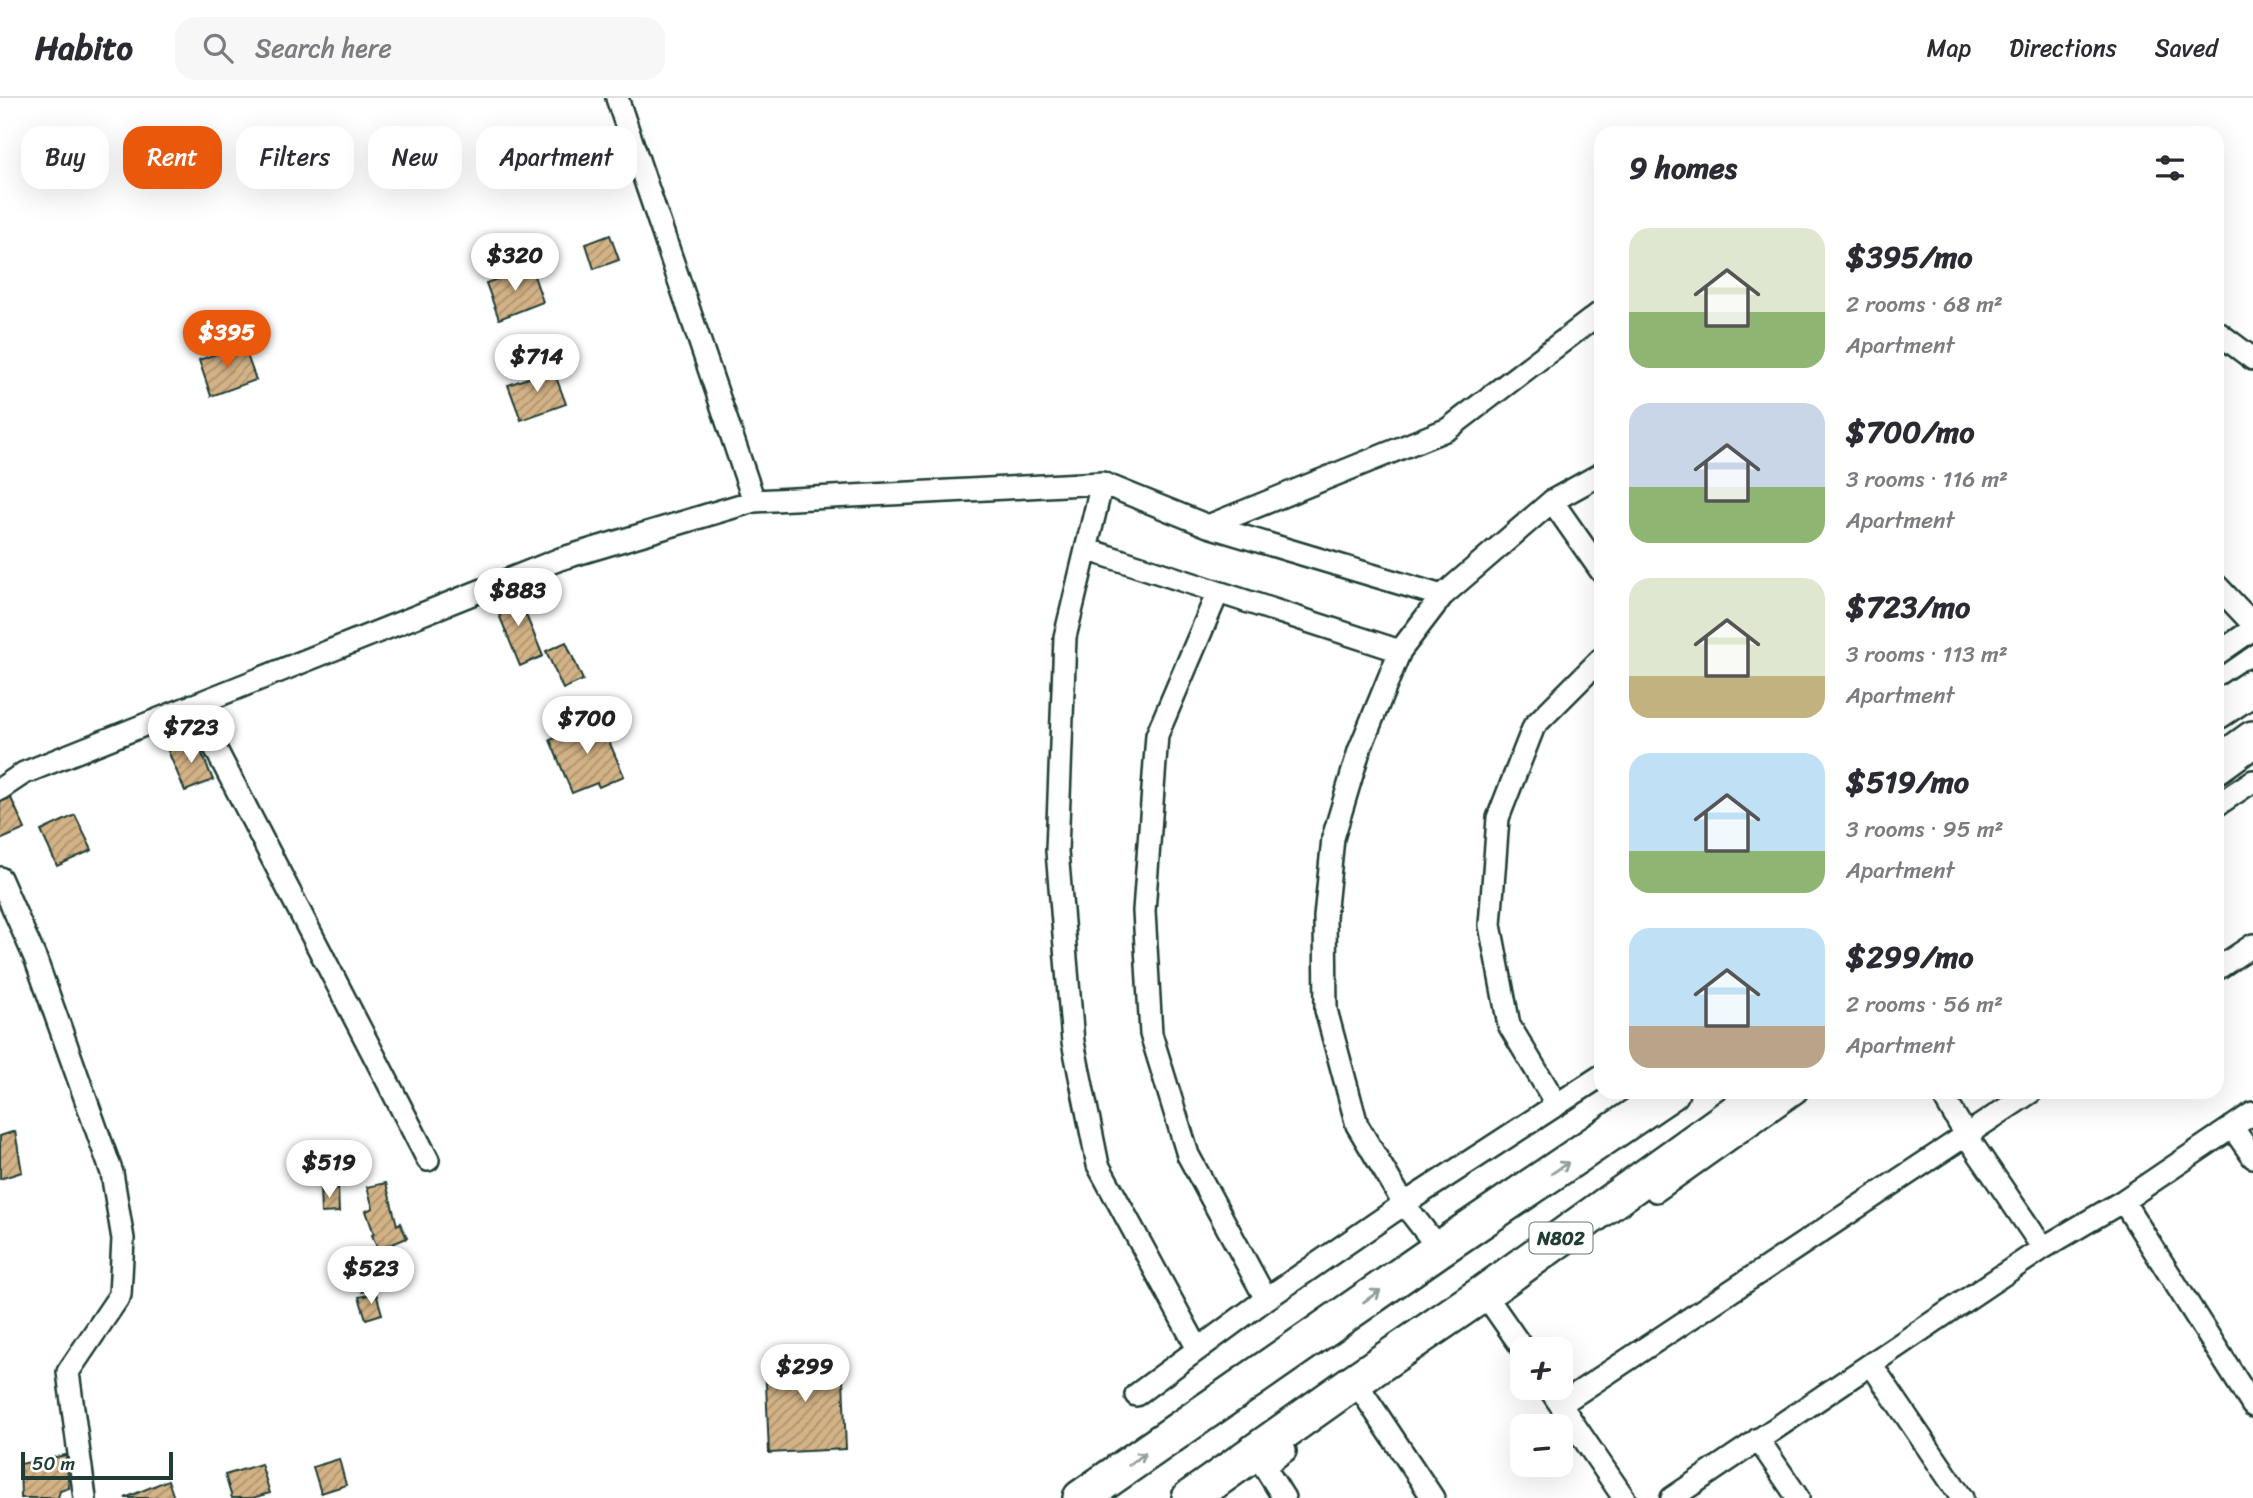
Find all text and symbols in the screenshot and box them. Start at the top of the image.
search box [175,17,665,80]
text: Habito [35,19,133,77]
text: Search here [255,25,392,71]
text: Map [1927,27,1971,69]
text: Directions [2009,27,2117,69]
text: Saved [2155,27,2218,69]
icon: search [199,29,237,67]
chip: Buy [21,126,109,189]
chip: Rent [123,126,222,189]
chip: Filters [236,126,354,189]
chip: New [368,126,462,189]
chip: Apartment [476,126,637,189]
text: 9 homes [1629,141,1737,195]
icon: filters [2151,149,2189,187]
text: $395/mo [1846,230,1973,284]
pin: $320 [474,234,556,293]
text: $320 [487,235,543,276]
icon: home [1685,256,1769,340]
text: 2 rooms · 68 m² [1846,284,2003,325]
pin: $395 [186,310,268,370]
text: $395 [199,312,255,353]
text: Apartment [1846,325,1955,366]
pin: $714 [496,334,578,394]
text: $714 [511,336,563,377]
text: $700/mo [1846,405,1974,459]
icon: home [1685,431,1769,515]
text: 3 rooms · 116 m² [1846,459,2008,500]
text: Apartment [1846,500,1955,541]
pin: $883 [477,568,559,628]
text: $883 [490,570,546,611]
text: $723/mo [1846,580,1970,634]
icon: home [1685,606,1769,690]
text: 3 rooms · 113 m² [1846,634,2008,675]
text: Apartment [1846,675,1955,716]
pin: $700 [546,696,628,756]
text: $700 [558,698,616,739]
pin: $723 [150,706,232,765]
text: $723 [164,707,218,748]
text: $519/mo [1846,755,1969,809]
icon: home [1685,781,1769,865]
text: 3 rooms · 95 m² [1846,809,2003,850]
text: Apartment [1846,850,1955,891]
text: $299/mo [1846,930,1974,984]
icon: home [1685,956,1769,1040]
text: 2 rooms · 56 m² [1846,984,2003,1025]
text: Apartment [1846,1025,1955,1066]
pin: $519 [288,1140,370,1200]
text: $519 [302,1142,356,1183]
one-way arrow [1549,1160,1569,1174]
road number: N802 [1530,1222,1592,1254]
pin: $523 [330,1246,412,1306]
text: $523 [343,1248,399,1289]
one-way arrow [1362,1289,1381,1303]
map controls [1510,1337,1573,1477]
button: + [1510,1337,1573,1400]
pin: $299 [764,1344,846,1404]
text: $299 [777,1346,834,1387]
button: − [1510,1414,1573,1477]
text: 50 m [32,1447,75,1480]
scale bar [21,1449,173,1481]
one-way arrow [1127,1452,1146,1466]

